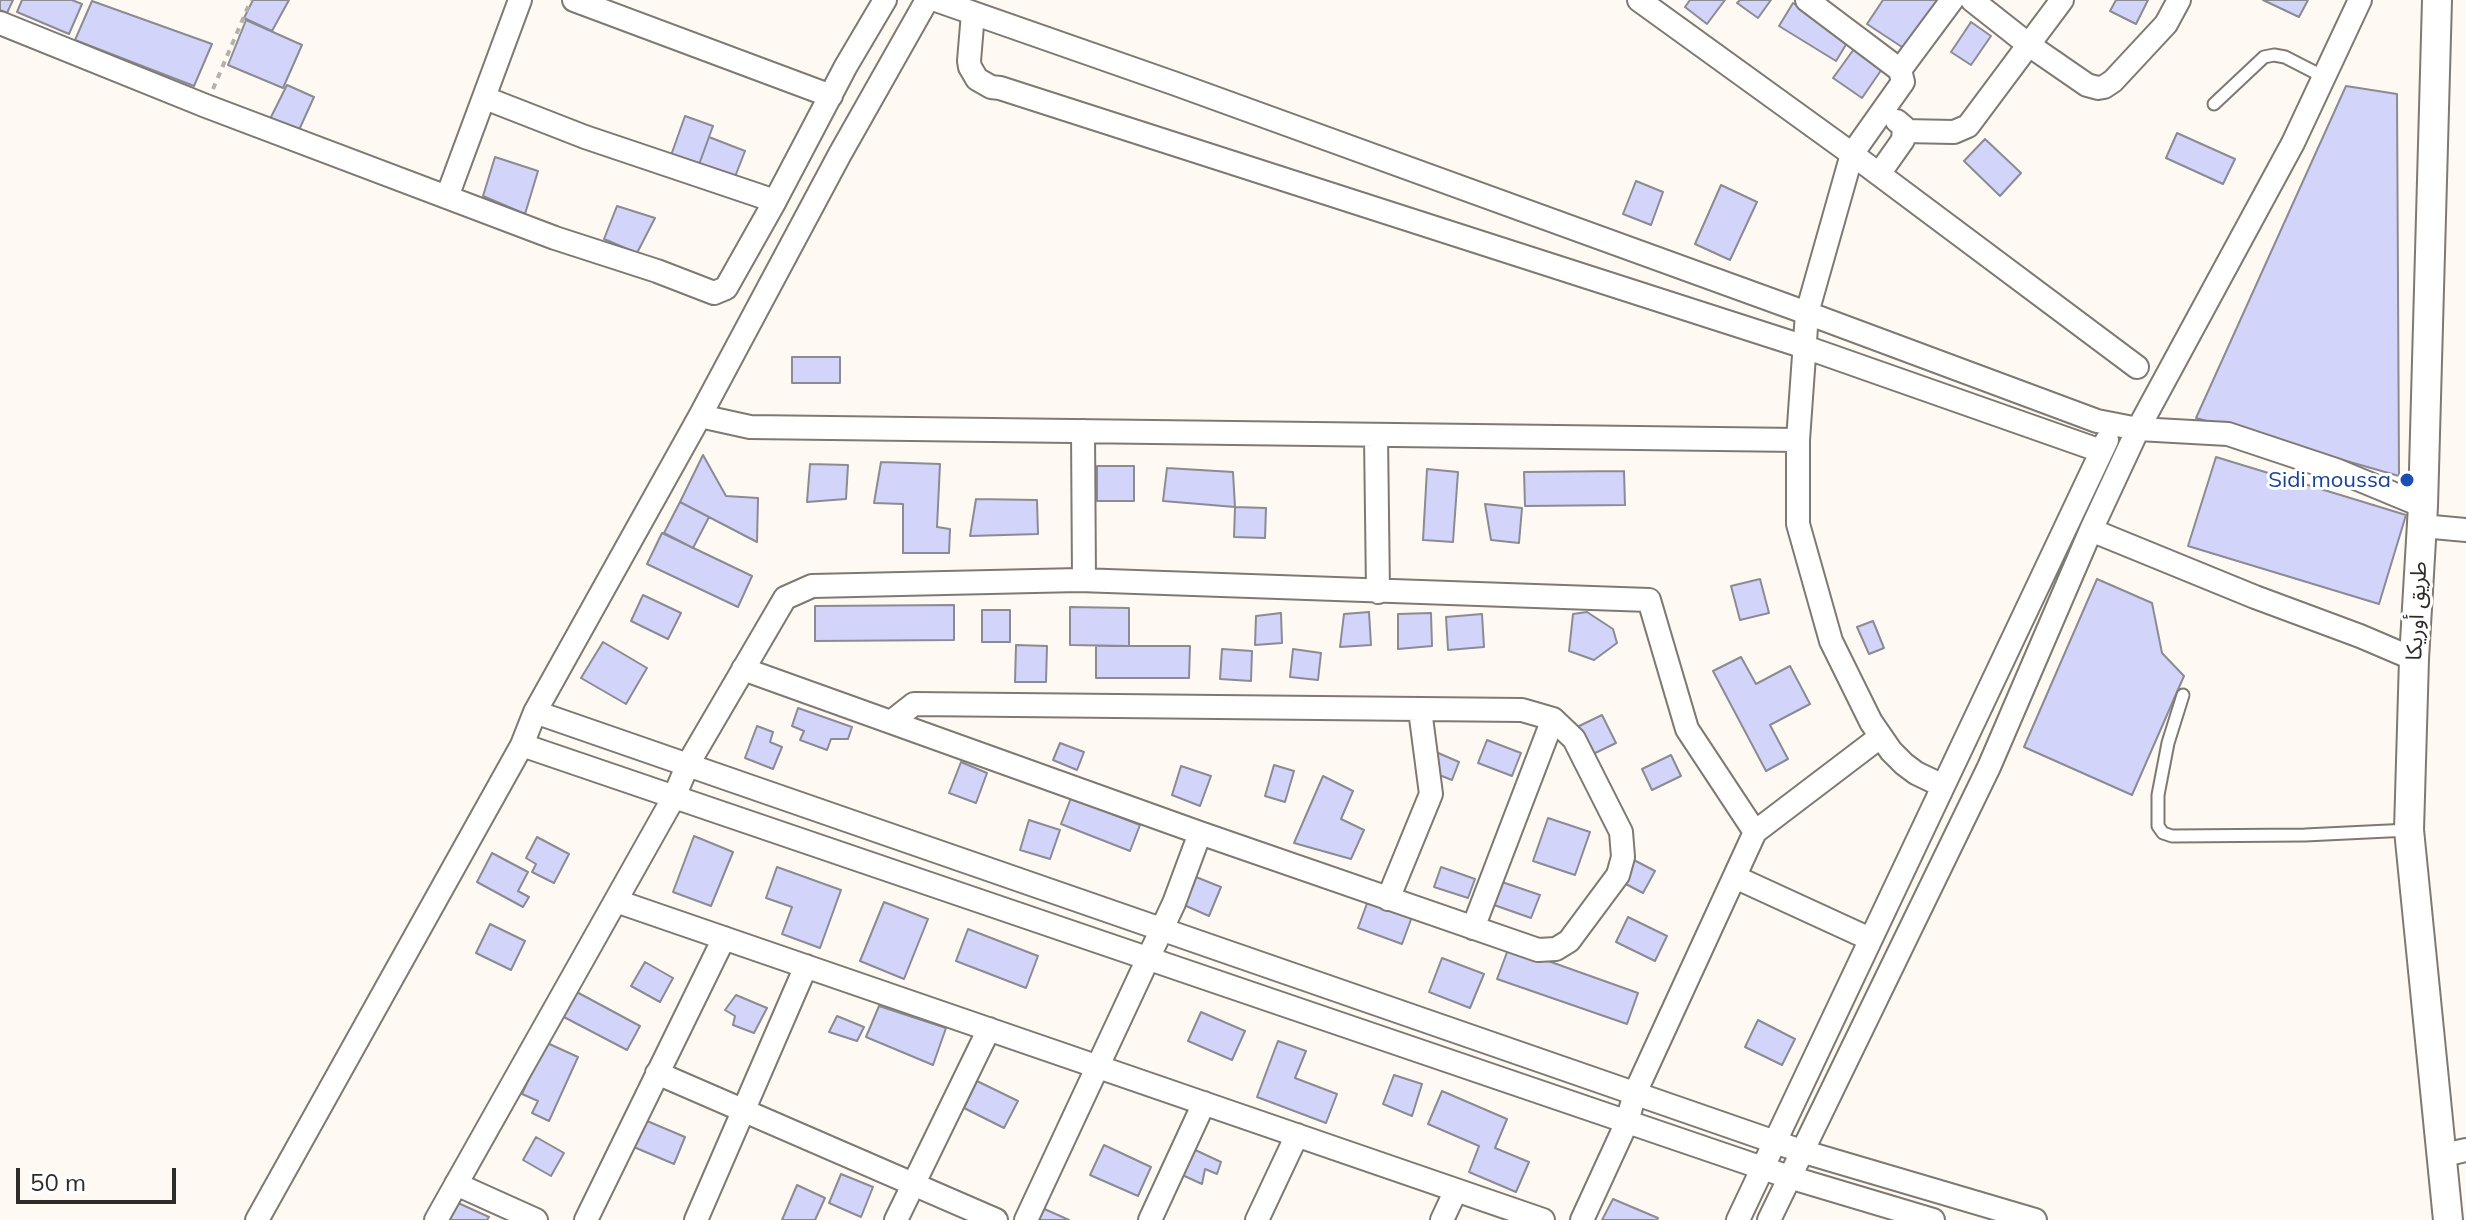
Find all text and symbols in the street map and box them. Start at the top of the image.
place label: Sidi moussa [2268,467,2391,493]
marker: Sidi moussa [2398,471,2416,489]
street label: طريق أوريكا [2401,561,2433,661]
scale bar [20,1152,180,1202]
text: 50 m [30,1167,86,1197]

